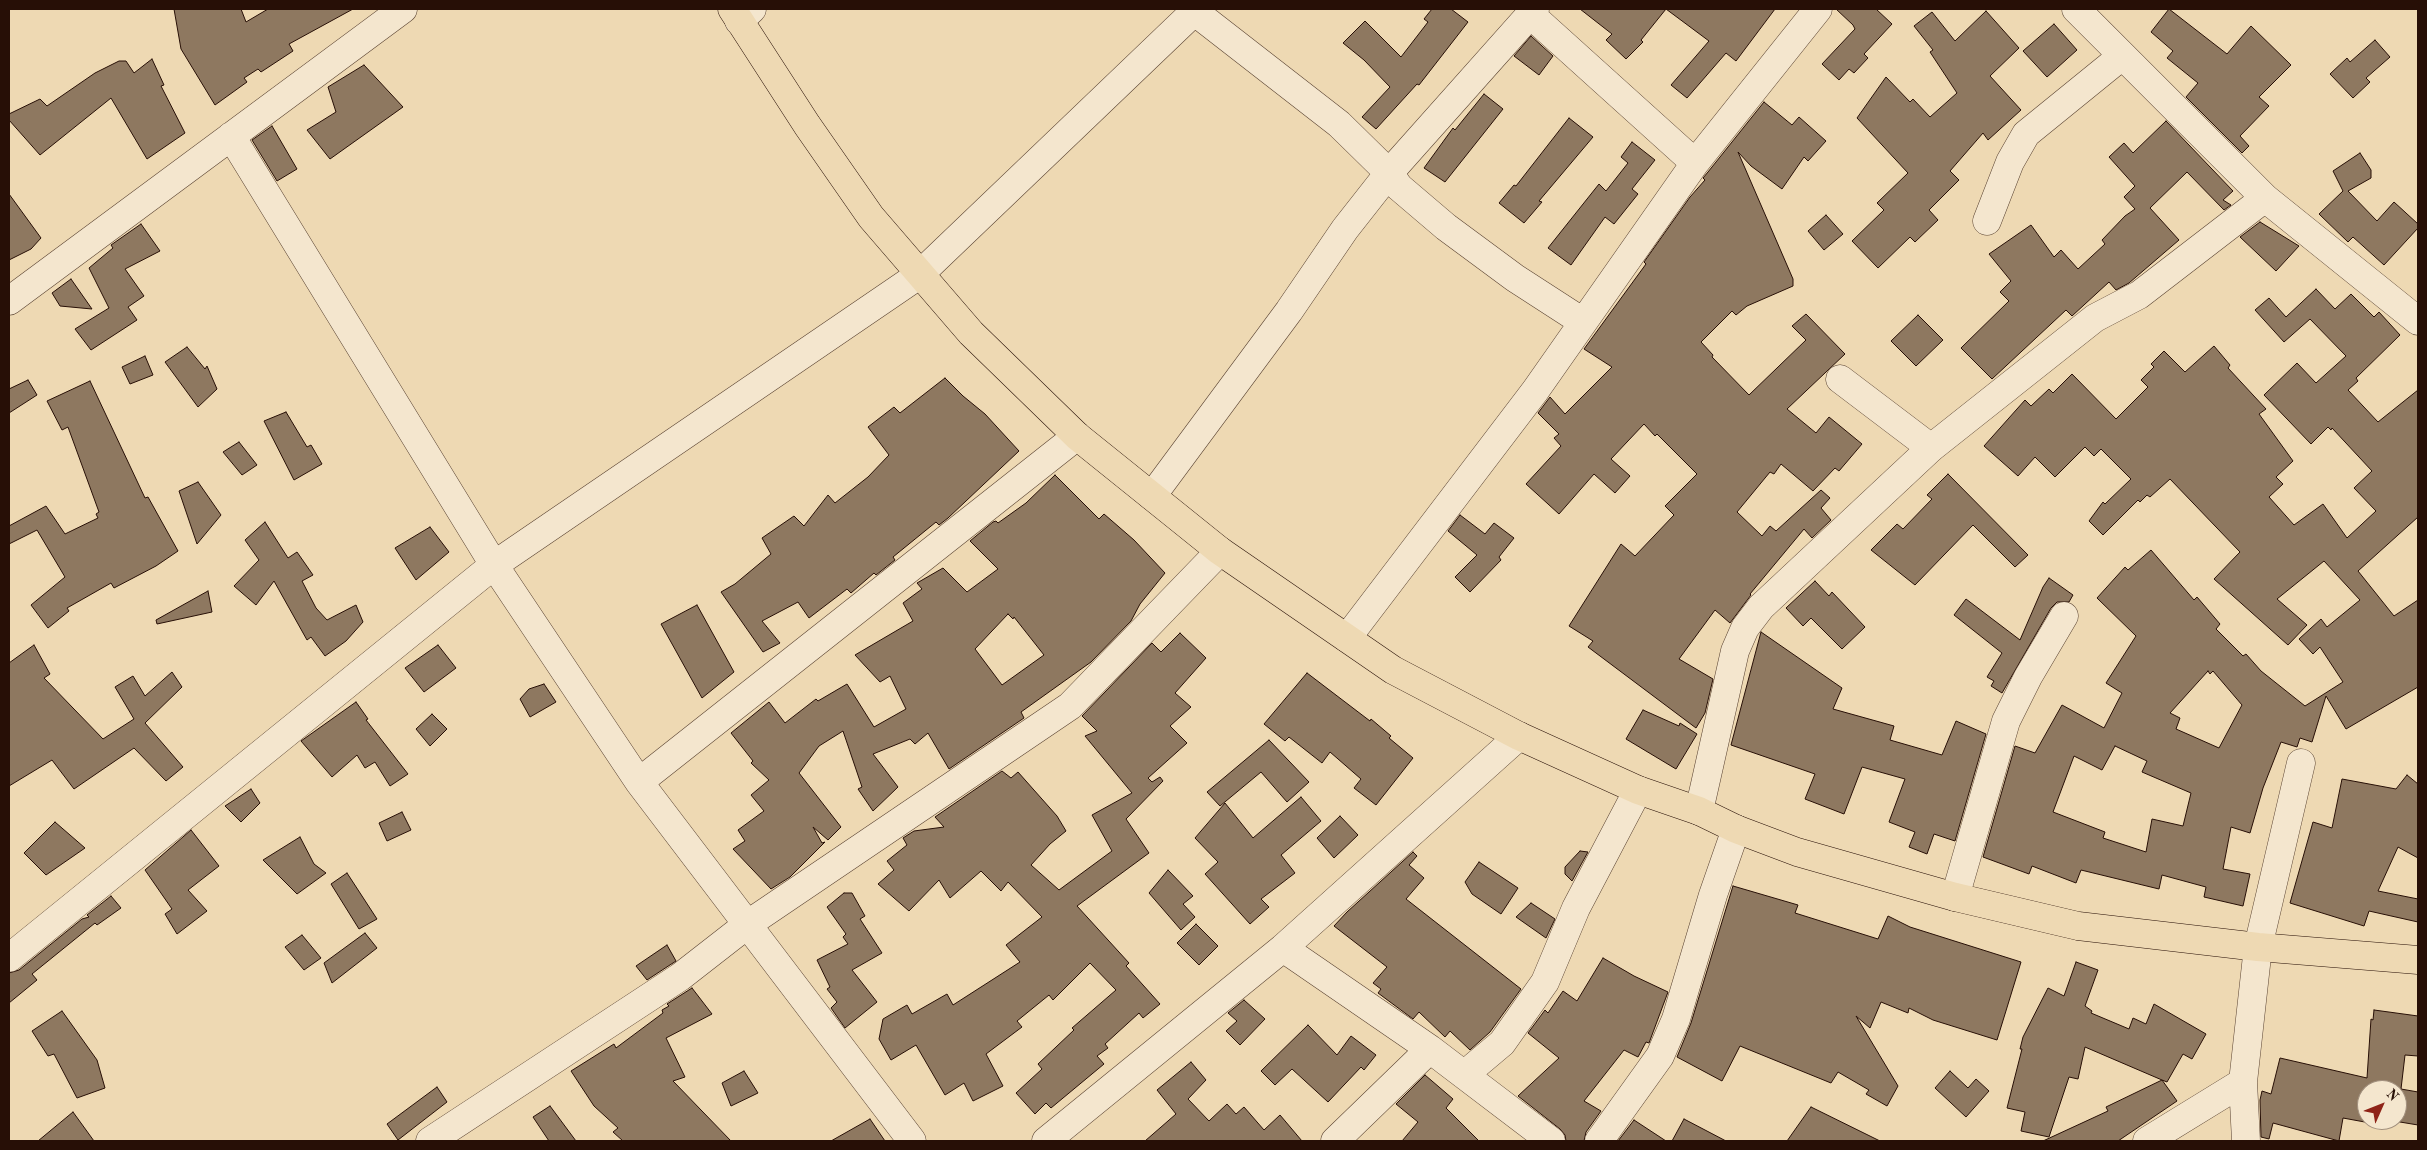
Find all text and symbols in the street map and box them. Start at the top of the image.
north arrow [2357,1080,2407,1130]
text: N [2383,1087,2401,1104]

